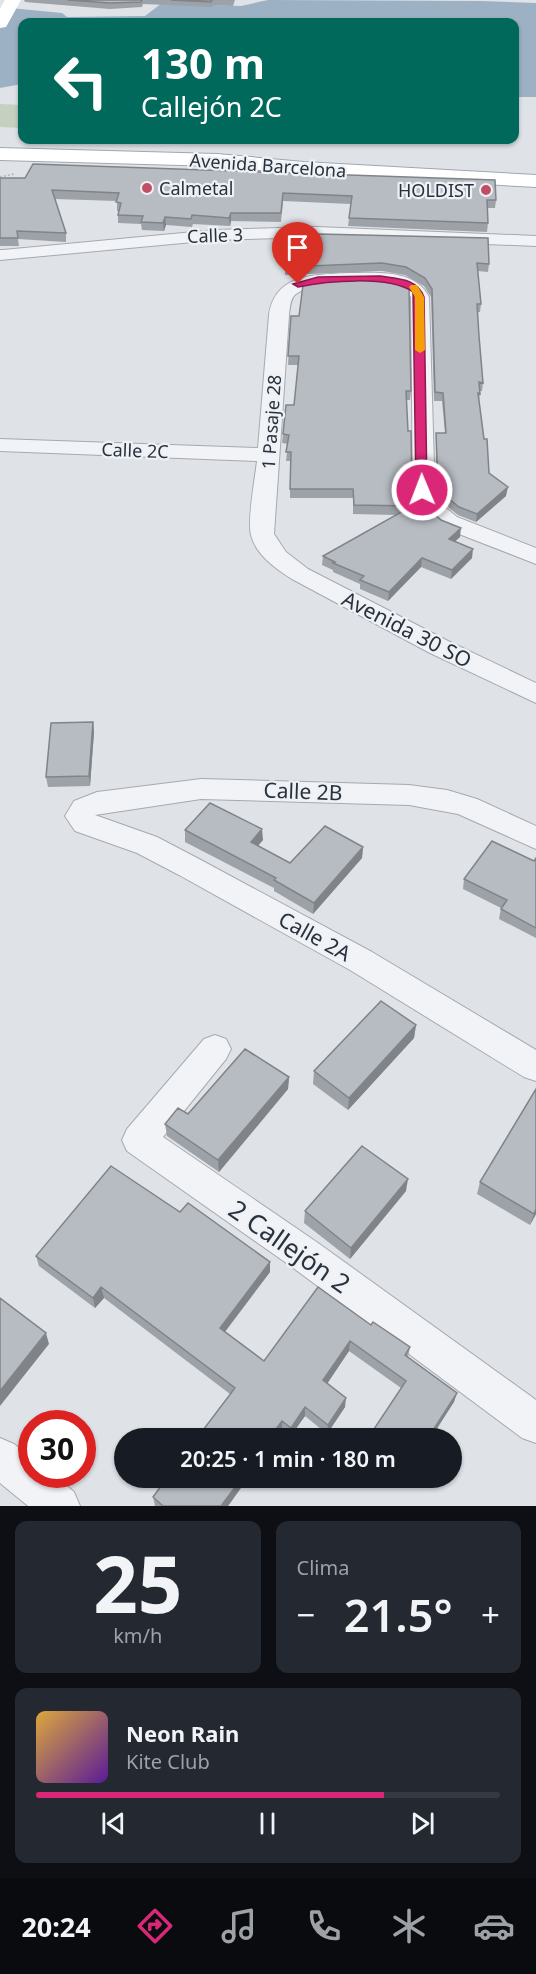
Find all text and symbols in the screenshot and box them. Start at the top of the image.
text: 130 m [141,34,265,91]
icon: left [42,42,120,120]
text: Callejón 2C [141,88,282,125]
street label: Avenida Barcelona [189,148,347,182]
place label: Calmetal [159,176,233,200]
place label: HOLDIST [398,178,474,202]
marker: Calmetal [140,181,154,195]
marker: HOLDIST [479,183,493,197]
street label: Calle 3 [187,222,243,248]
pin [272,222,323,284]
icon: arrive [281,231,314,264]
street label: 1 Pasaje 28 [256,374,286,470]
street label: Calle 2C [101,437,169,463]
position arrow [390,458,454,522]
street label: Avenida 30 SO [337,584,477,674]
street label: Calle 2B [263,776,343,806]
street label: Calle 2A [274,905,357,968]
street label: 2 Callejón 2 [222,1191,358,1301]
speed limit sign: 30 [18,1410,96,1488]
text: 20:25 · 1 min · 180 m [180,1443,396,1473]
text: 25 [93,1530,182,1636]
text: Clima [297,1554,349,1581]
text: 21.5° [344,1584,453,1645]
text: − [297,1592,315,1637]
text: + [481,1592,500,1637]
text: km/h [113,1622,162,1649]
text: Neon Rain [126,1718,239,1748]
text: Kite Club [126,1748,210,1775]
icon: previous [97,1807,130,1840]
icon: pause [251,1807,284,1840]
icon: next [406,1807,439,1840]
icon: directions [134,1905,176,1947]
icon: music [218,1905,260,1947]
icon: phone [303,1905,345,1947]
icon: climate [388,1905,430,1947]
icon: car [473,1905,515,1947]
text: 20:24 [21,1908,91,1945]

